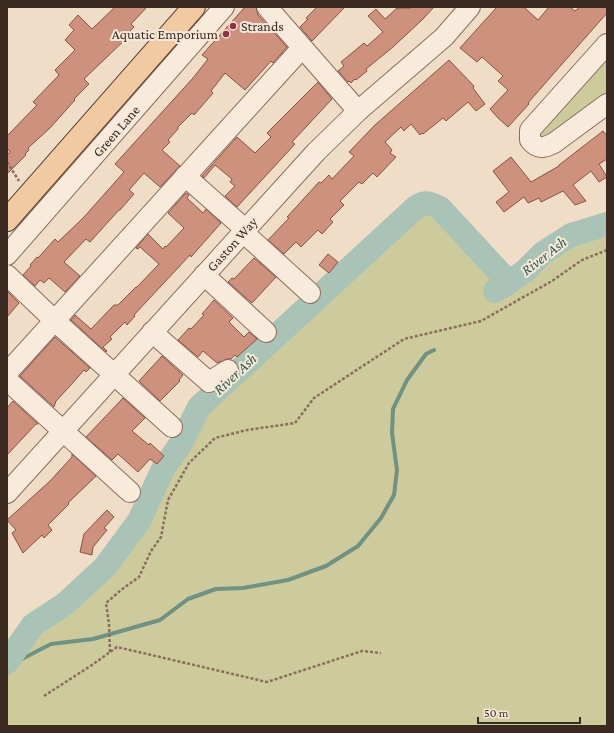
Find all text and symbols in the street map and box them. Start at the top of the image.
place label: Strands [241,18,284,34]
marker: Strands [228,21,238,31]
place label: Aquatic Emporium [112,26,218,42]
marker: Aquatic Emporium [221,29,231,39]
street label: Green Lane [89,102,143,160]
street label: Gaston Way [203,213,261,274]
water label: River Ash [518,234,570,278]
water label: River Ash [210,350,260,398]
scale bar [478,699,580,725]
text: 50 m [484,706,509,720]

